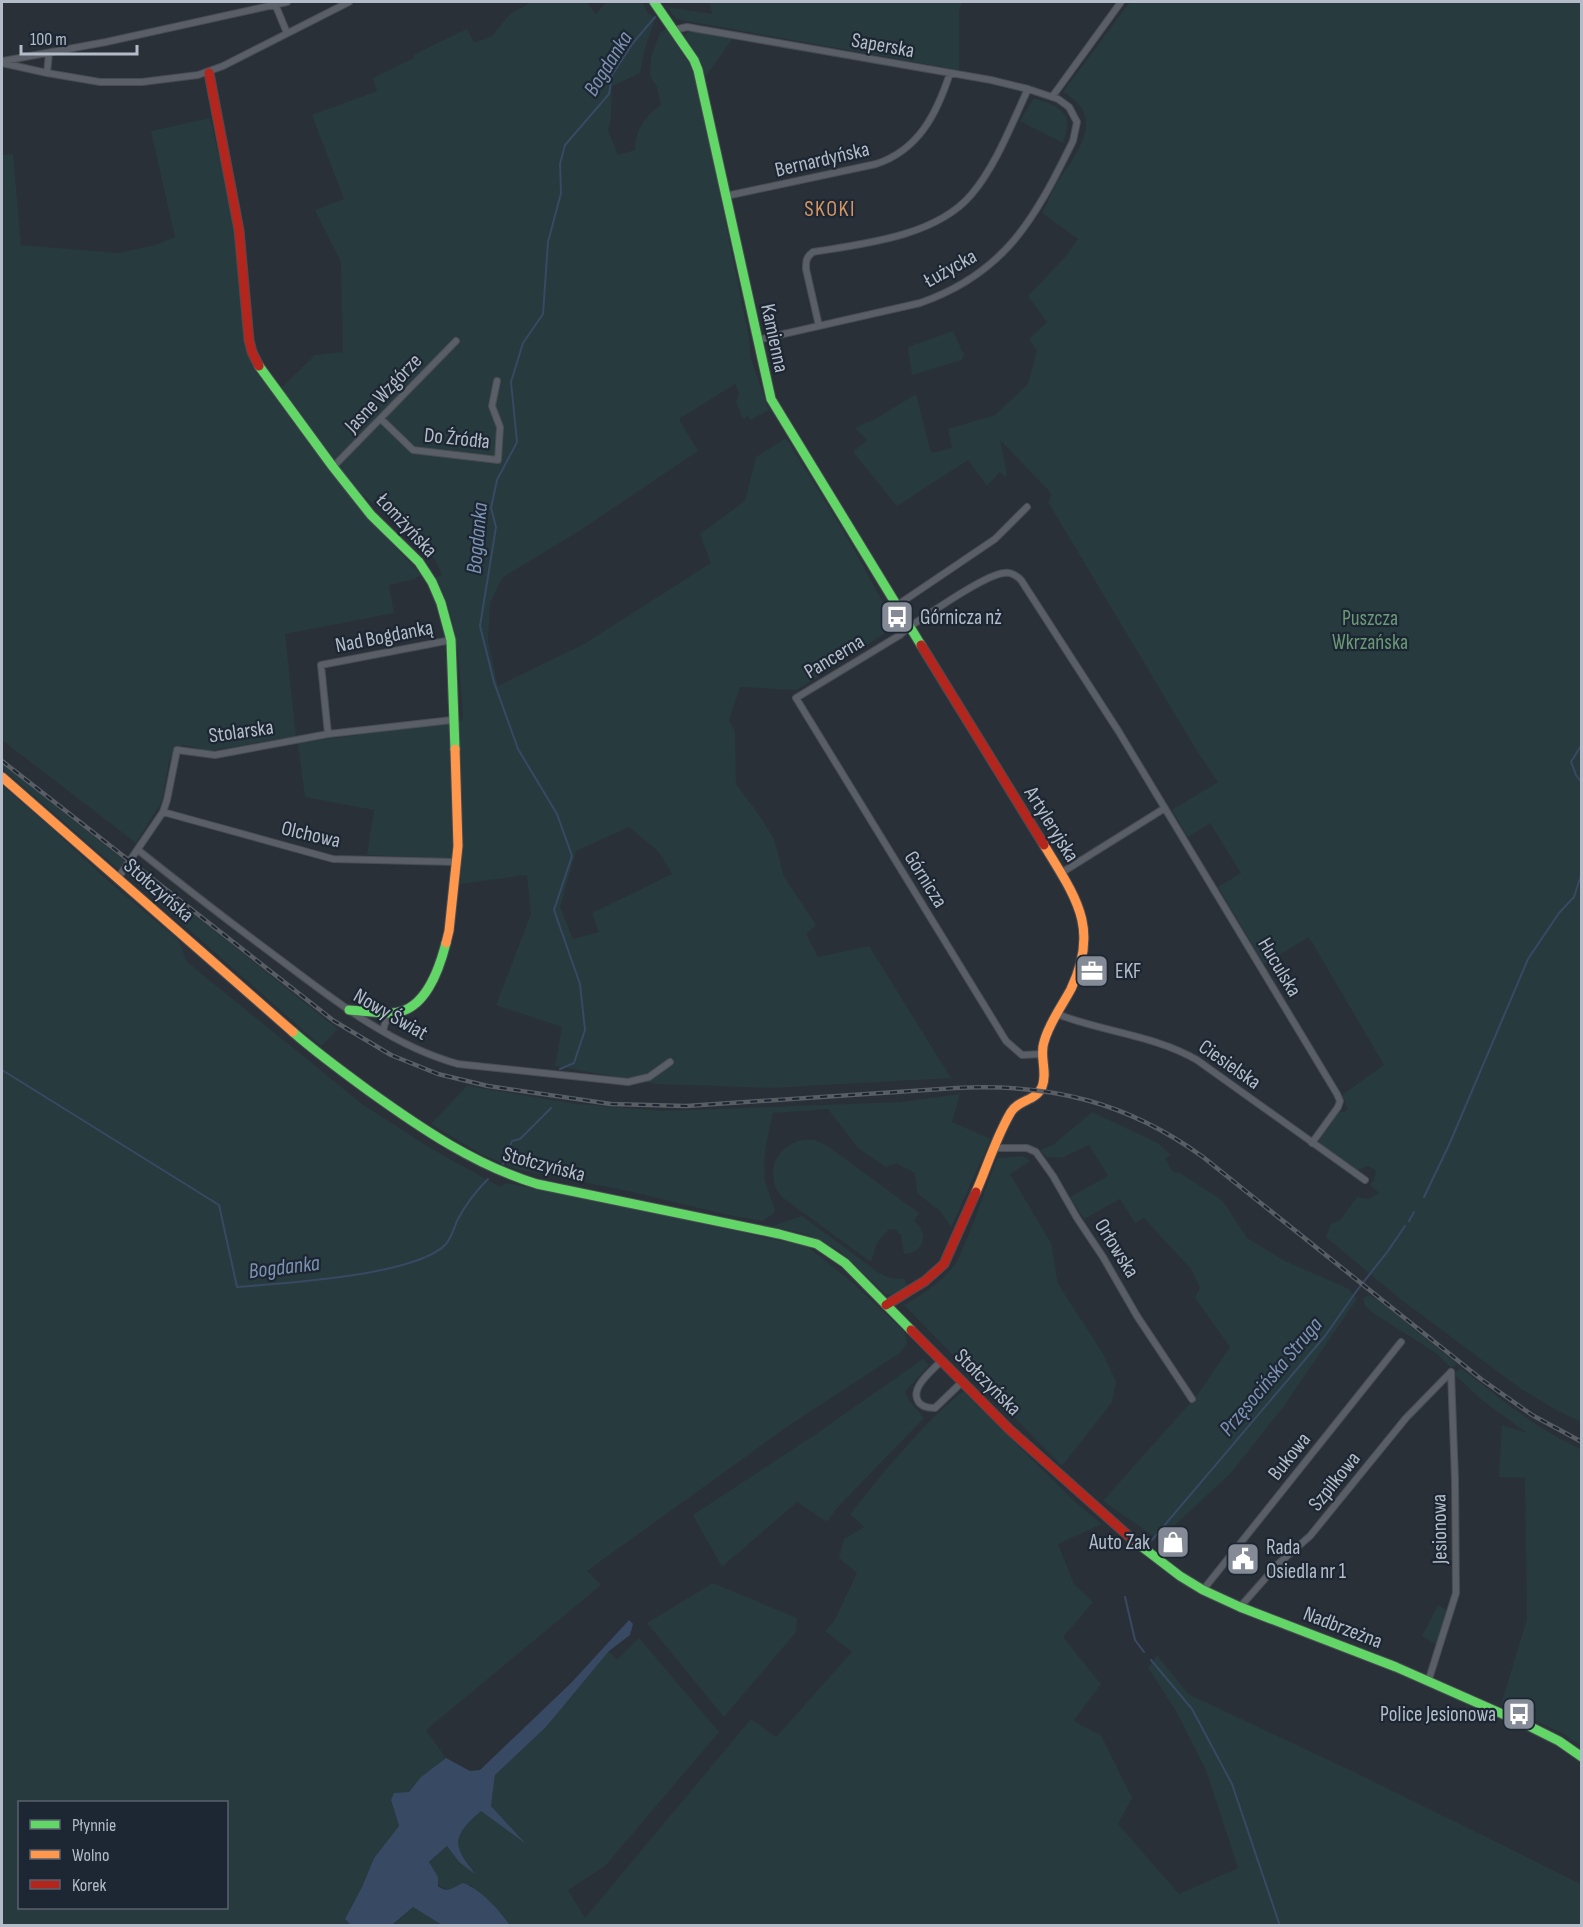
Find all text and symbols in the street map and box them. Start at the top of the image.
scale bar [21,18,136,56]
water label: Bogdanka [578,26,639,101]
street label: Saperska [849,28,916,63]
text: 100 m [30,29,67,50]
street label: Bernardyńska [772,137,872,182]
district label: SKOKI [804,196,856,223]
street label: Łużycka [919,244,981,294]
street label: Kamienna [755,302,794,375]
street label: Jasne Wzgórze [339,349,427,439]
street label: Do Źródła [423,423,491,454]
street label: Łomżyńska [370,488,442,562]
water label: Bogdanka [461,501,494,575]
bus stop icon: Górnicza nż [879,599,915,635]
place label: Górnicza nż [920,605,1002,630]
park label: Puszcza Wkrzańska [1332,606,1408,655]
street label: Nad Bogdanką [333,615,435,658]
street label: Pancerna [800,629,869,684]
street label: Stolarska [207,715,275,748]
street label: Artyleryjska [1018,781,1085,867]
street label: Olchowa [279,816,343,853]
street label: Górnicza [899,846,953,912]
street label: Stołczyńska [119,853,199,928]
street label: Huculska [1252,933,1307,1001]
office icon: EKF [1074,953,1110,989]
place label: EKF [1115,959,1141,984]
street label: Nowy Świat [349,983,432,1046]
street label: Ciesielska [1194,1034,1266,1095]
street label: Stołczyńska [500,1141,588,1187]
street label: Orłowska [1089,1214,1144,1282]
water label: Bogdanka [247,1250,321,1285]
water label: Przęsocińska Struga [1214,1312,1329,1442]
street label: Stołczyńska [949,1344,1026,1421]
street label: Bukowa [1263,1427,1316,1485]
street label: Szpilkowa [1303,1447,1366,1516]
street label: Jesionowa [1426,1494,1453,1565]
shop icon: Auto Zak [1155,1524,1191,1560]
place label: Auto Zak [1088,1530,1150,1555]
place label: Rada Osiedla nr 1 [1266,1535,1347,1584]
public building icon: Rada Osiedla nr 1 [1225,1541,1261,1577]
street label: Nadbrzeżna [1300,1601,1386,1654]
bus stop icon: Police Jesionowa [1501,1696,1537,1732]
place label: Police Jesionowa [1380,1702,1496,1727]
legend [18,1801,228,1909]
text: Płynnie [72,1815,116,1836]
text: Wolno [72,1845,109,1866]
text: Korek [72,1875,106,1896]

